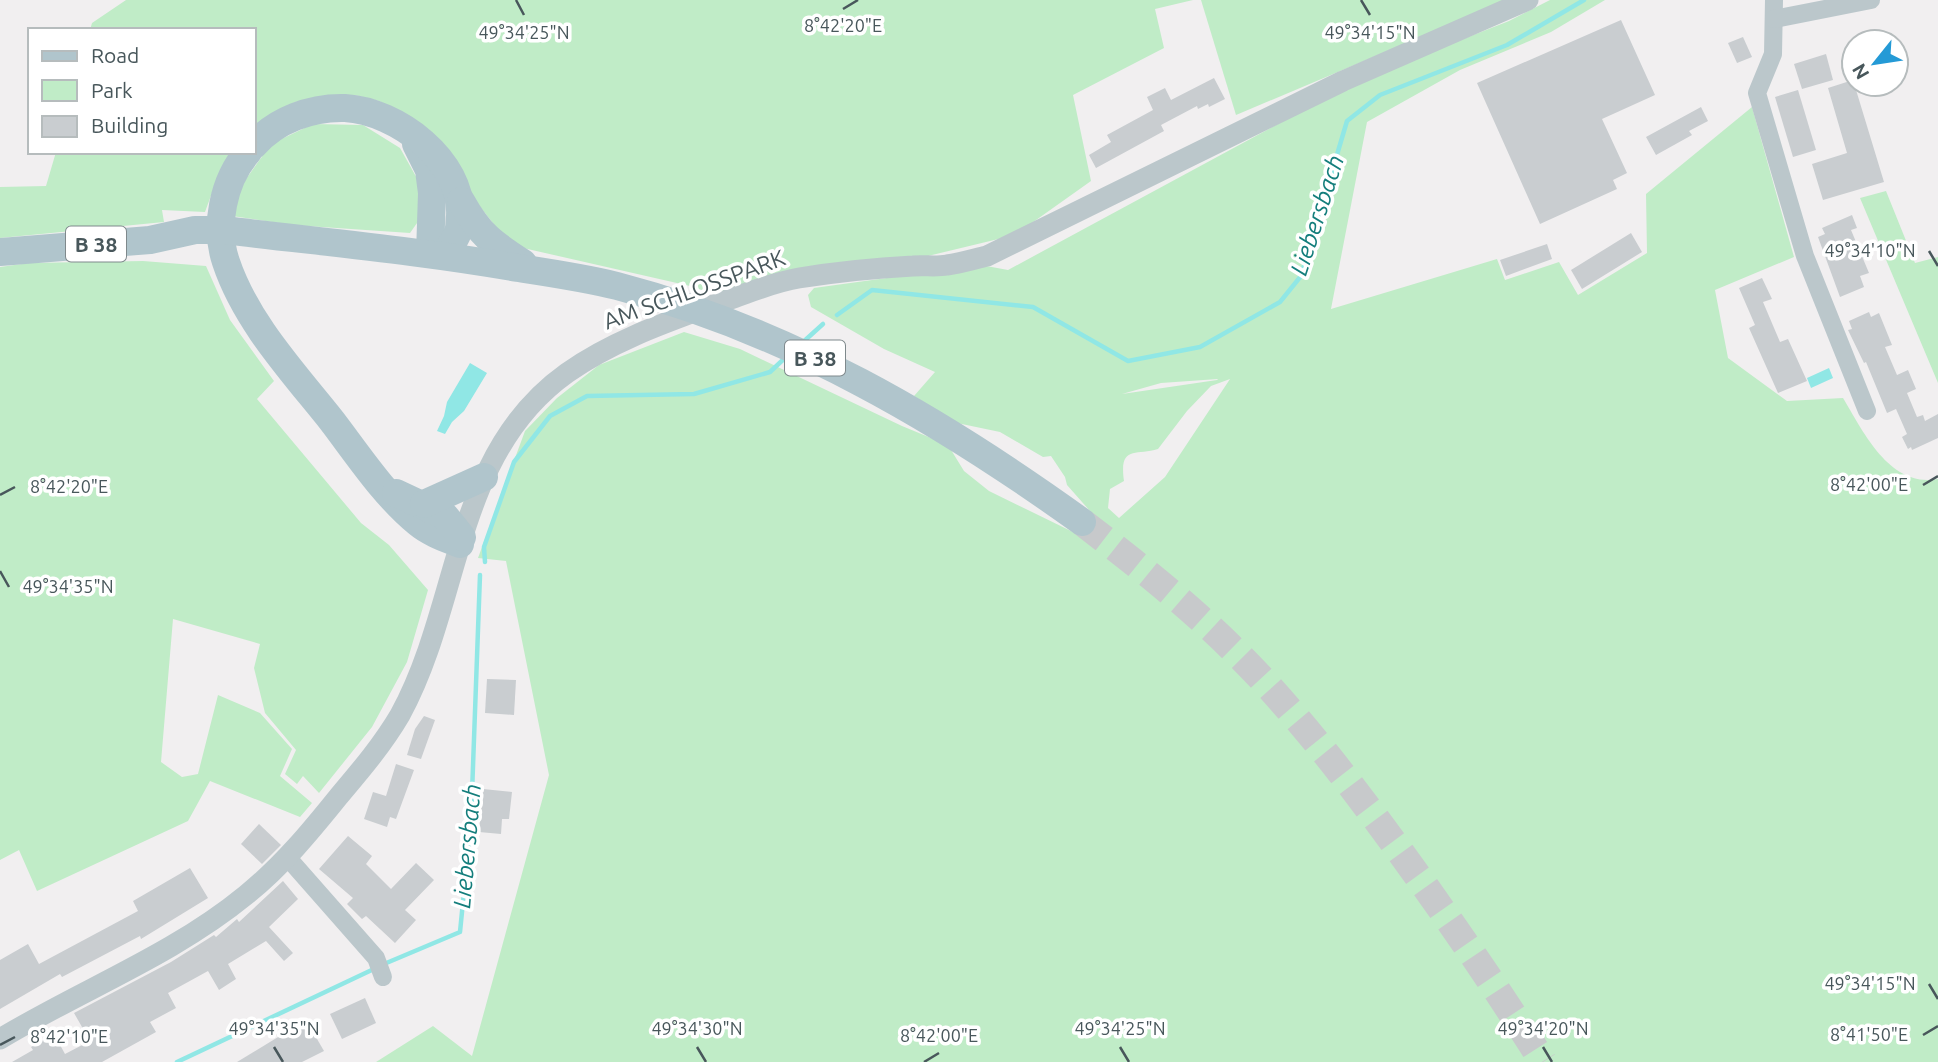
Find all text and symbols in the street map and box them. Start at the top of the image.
text: 8°42'20"E [804,15,882,35]
text: 49°34'25"N [478,22,570,42]
text: 49°34'15"N [1324,22,1416,42]
legend [28,28,256,154]
north arrow [1840,28,1910,98]
text: Road [91,43,139,67]
text: N [1847,60,1873,83]
text: Park [91,78,133,102]
text: Building [91,113,168,137]
water label: Liebersbach [1285,151,1349,279]
road number: B 38 [66,226,126,262]
text: 49°34'10"N [1824,240,1916,260]
street label: AM SCHLOSSPARK [600,245,788,333]
road number: B 38 [785,340,845,376]
text: 8°42'00"E [1830,474,1908,494]
text: 8°42'20"E [30,476,108,496]
text: 49°34'35"N [22,576,114,596]
water label: Liebersbach [448,783,486,909]
text: 49°34'15"N [1824,973,1916,993]
text: 49°34'35"N [228,1018,320,1038]
text: 49°34'30"N [651,1018,743,1038]
text: 49°34'25"N [1074,1018,1166,1038]
text: 49°34'20"N [1497,1018,1589,1038]
text: 8°41'50"E [1830,1024,1908,1044]
text: 8°42'00"E [900,1025,978,1045]
text: 8°42'10"E [30,1026,108,1046]

